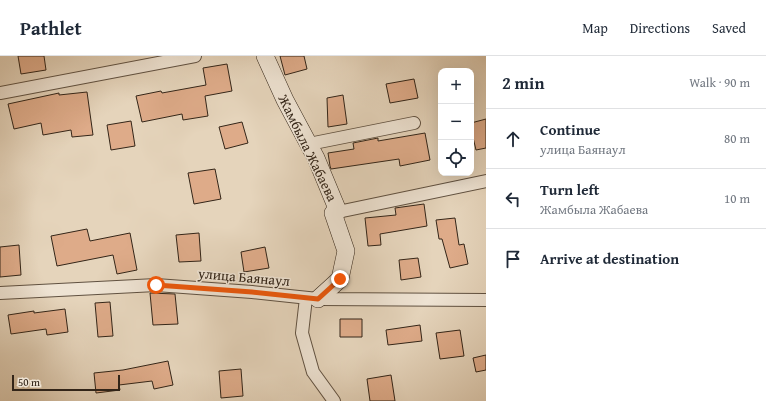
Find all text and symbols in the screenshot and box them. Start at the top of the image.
text: Pathlet [20,14,82,42]
text: Map [582,18,608,38]
text: Directions [630,18,690,38]
text: Saved [712,18,746,38]
map controls [438,68,474,176]
button: + [438,68,474,104]
text: 2 min [502,70,544,95]
text: Walk · 90 m [689,73,750,92]
street label: Жамбыла Жабаева [273,90,343,205]
button: − [438,104,474,140]
text: Continue [540,119,601,140]
icon: ahead [502,128,524,150]
text: 80 m [724,129,750,148]
button: locate [438,140,474,176]
text: улица Баянаул [540,140,626,159]
text: Turn left [540,179,599,200]
icon: left [502,188,524,210]
text: 10 m [724,189,750,208]
text: Жамбыла Жабаева [540,200,648,219]
icon: arrive [502,248,524,270]
text: Arrive at destination [540,248,679,269]
street label: улица Баянаул [196,263,291,291]
route end [331,270,349,288]
route start [147,276,165,294]
scale bar [12,373,120,392]
text: 50 m [18,374,40,390]

